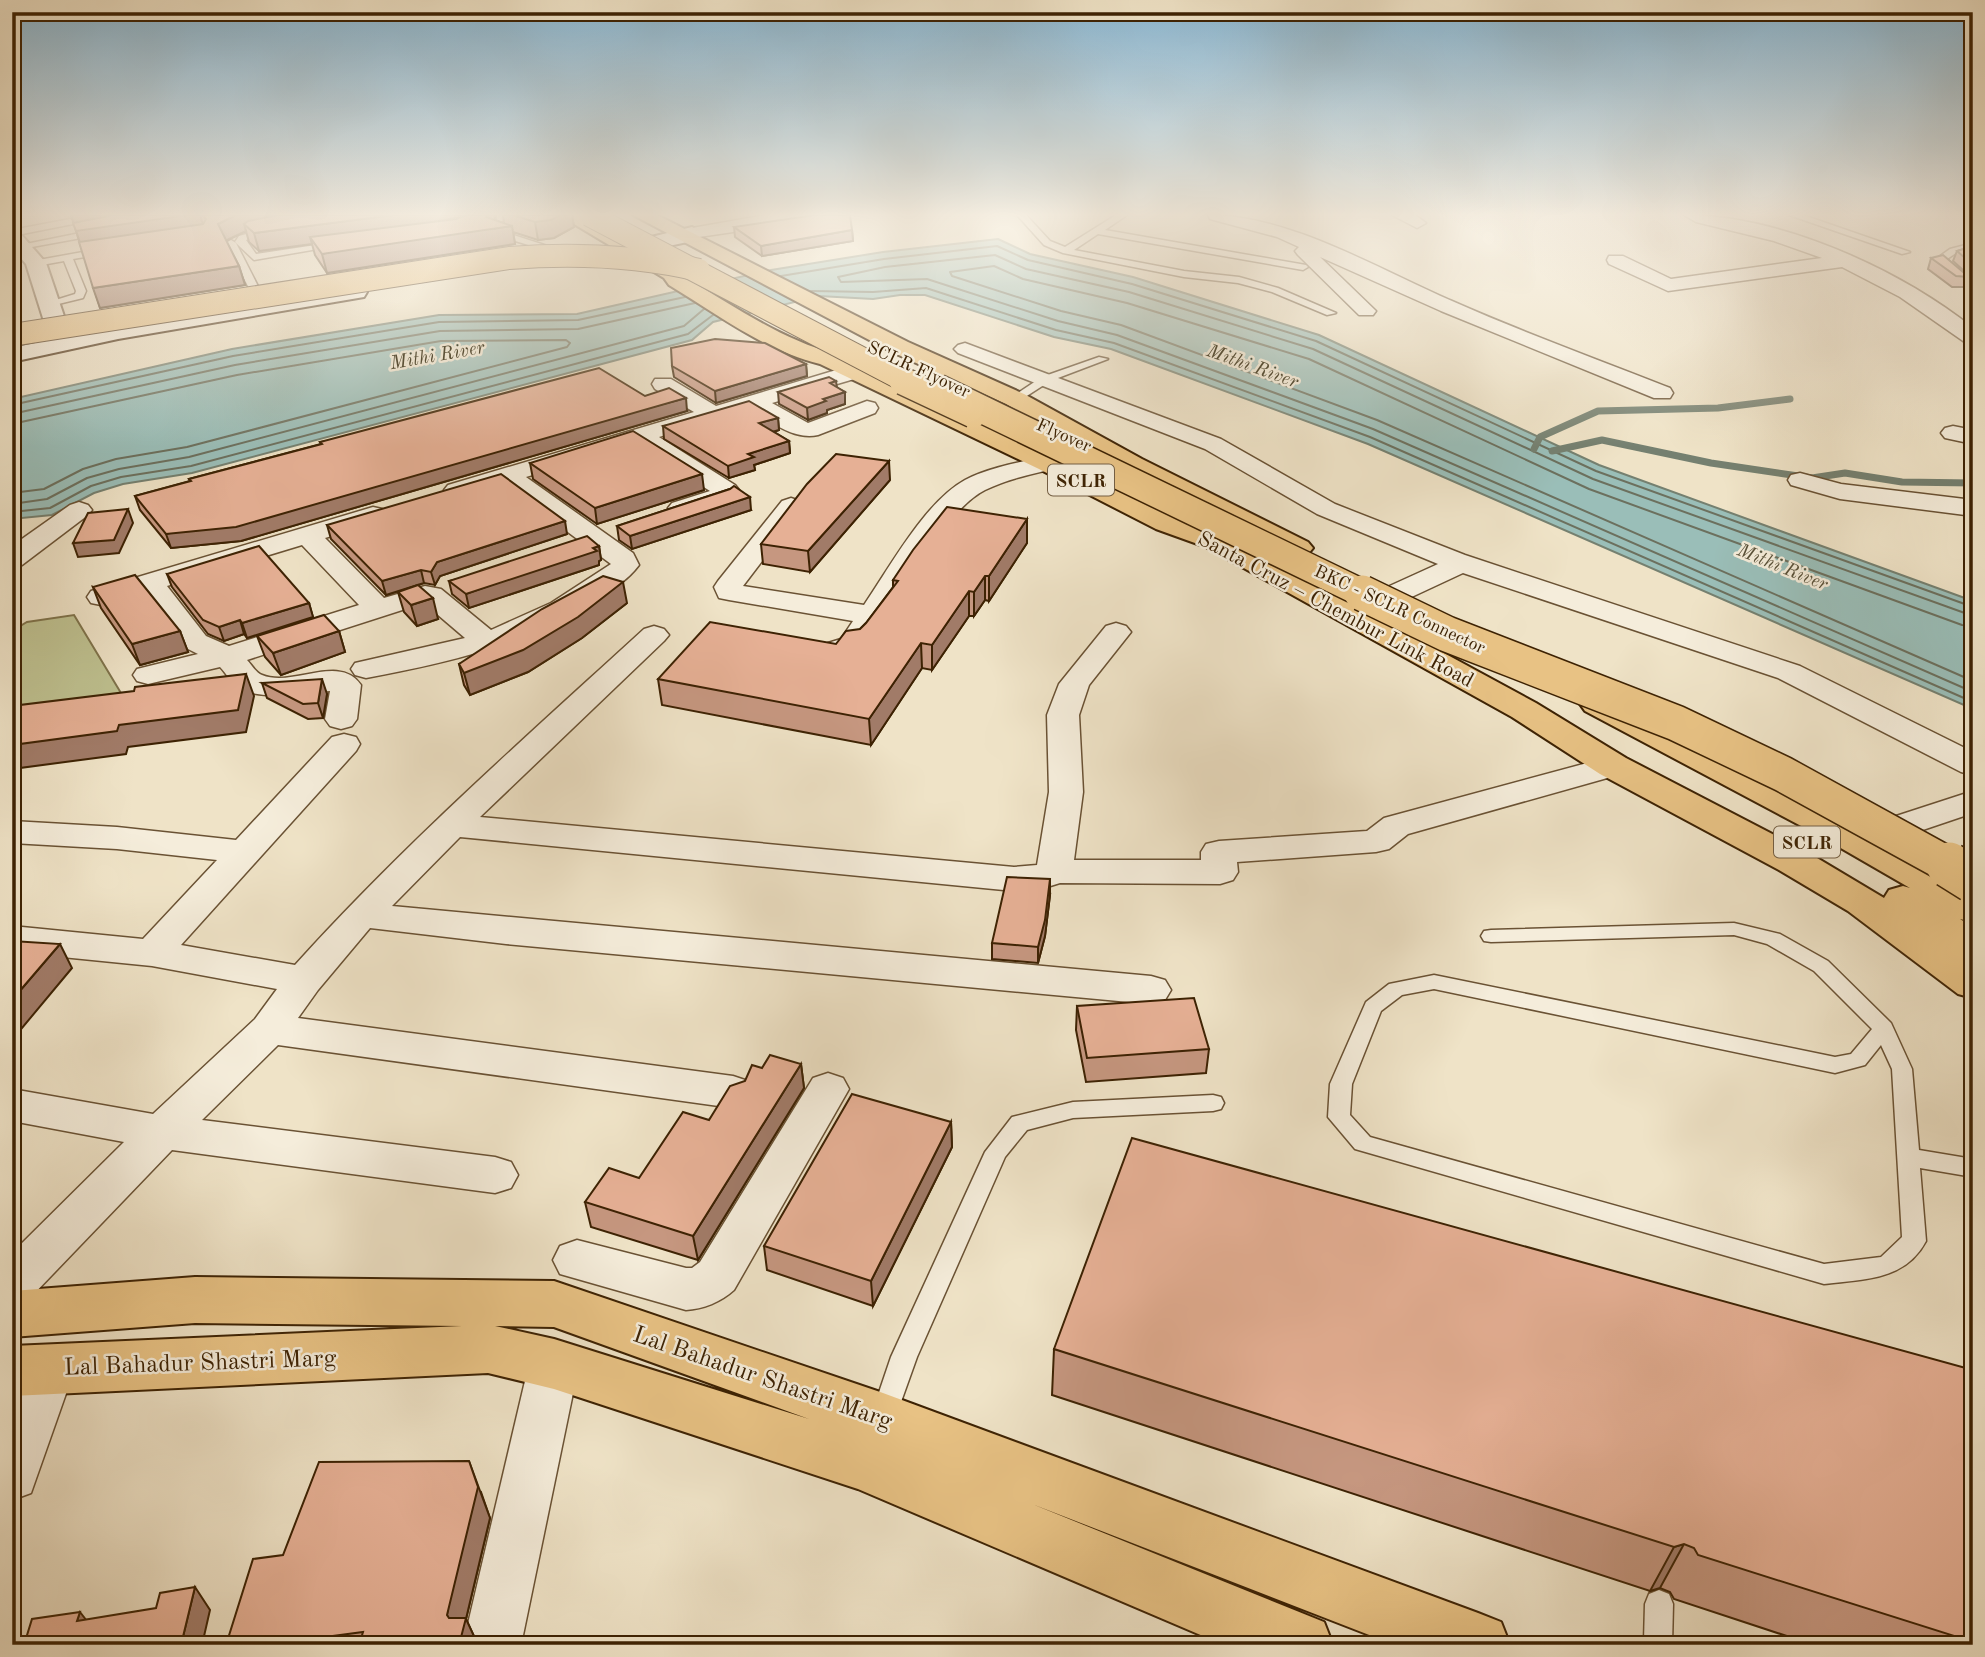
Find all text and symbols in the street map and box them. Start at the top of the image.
street label: SCLR Flyover [864,338,973,402]
water label: Mithi River [388,339,487,374]
water label: Mithi River [1203,342,1301,393]
street label: Flyover [1033,416,1094,456]
road number: SCLR [1048,464,1114,495]
street label: Santa Cruz – Chembur Link Road [1194,528,1477,692]
water label: Mithi River [1733,541,1831,595]
street label: BKC - SCLR Connector [1311,562,1488,658]
road number: SCLR [1774,827,1840,858]
street label: Lal Bahadur Shastri Marg [629,1323,895,1435]
street label: Lal Bahadur Shastri Marg [63,1347,337,1381]

